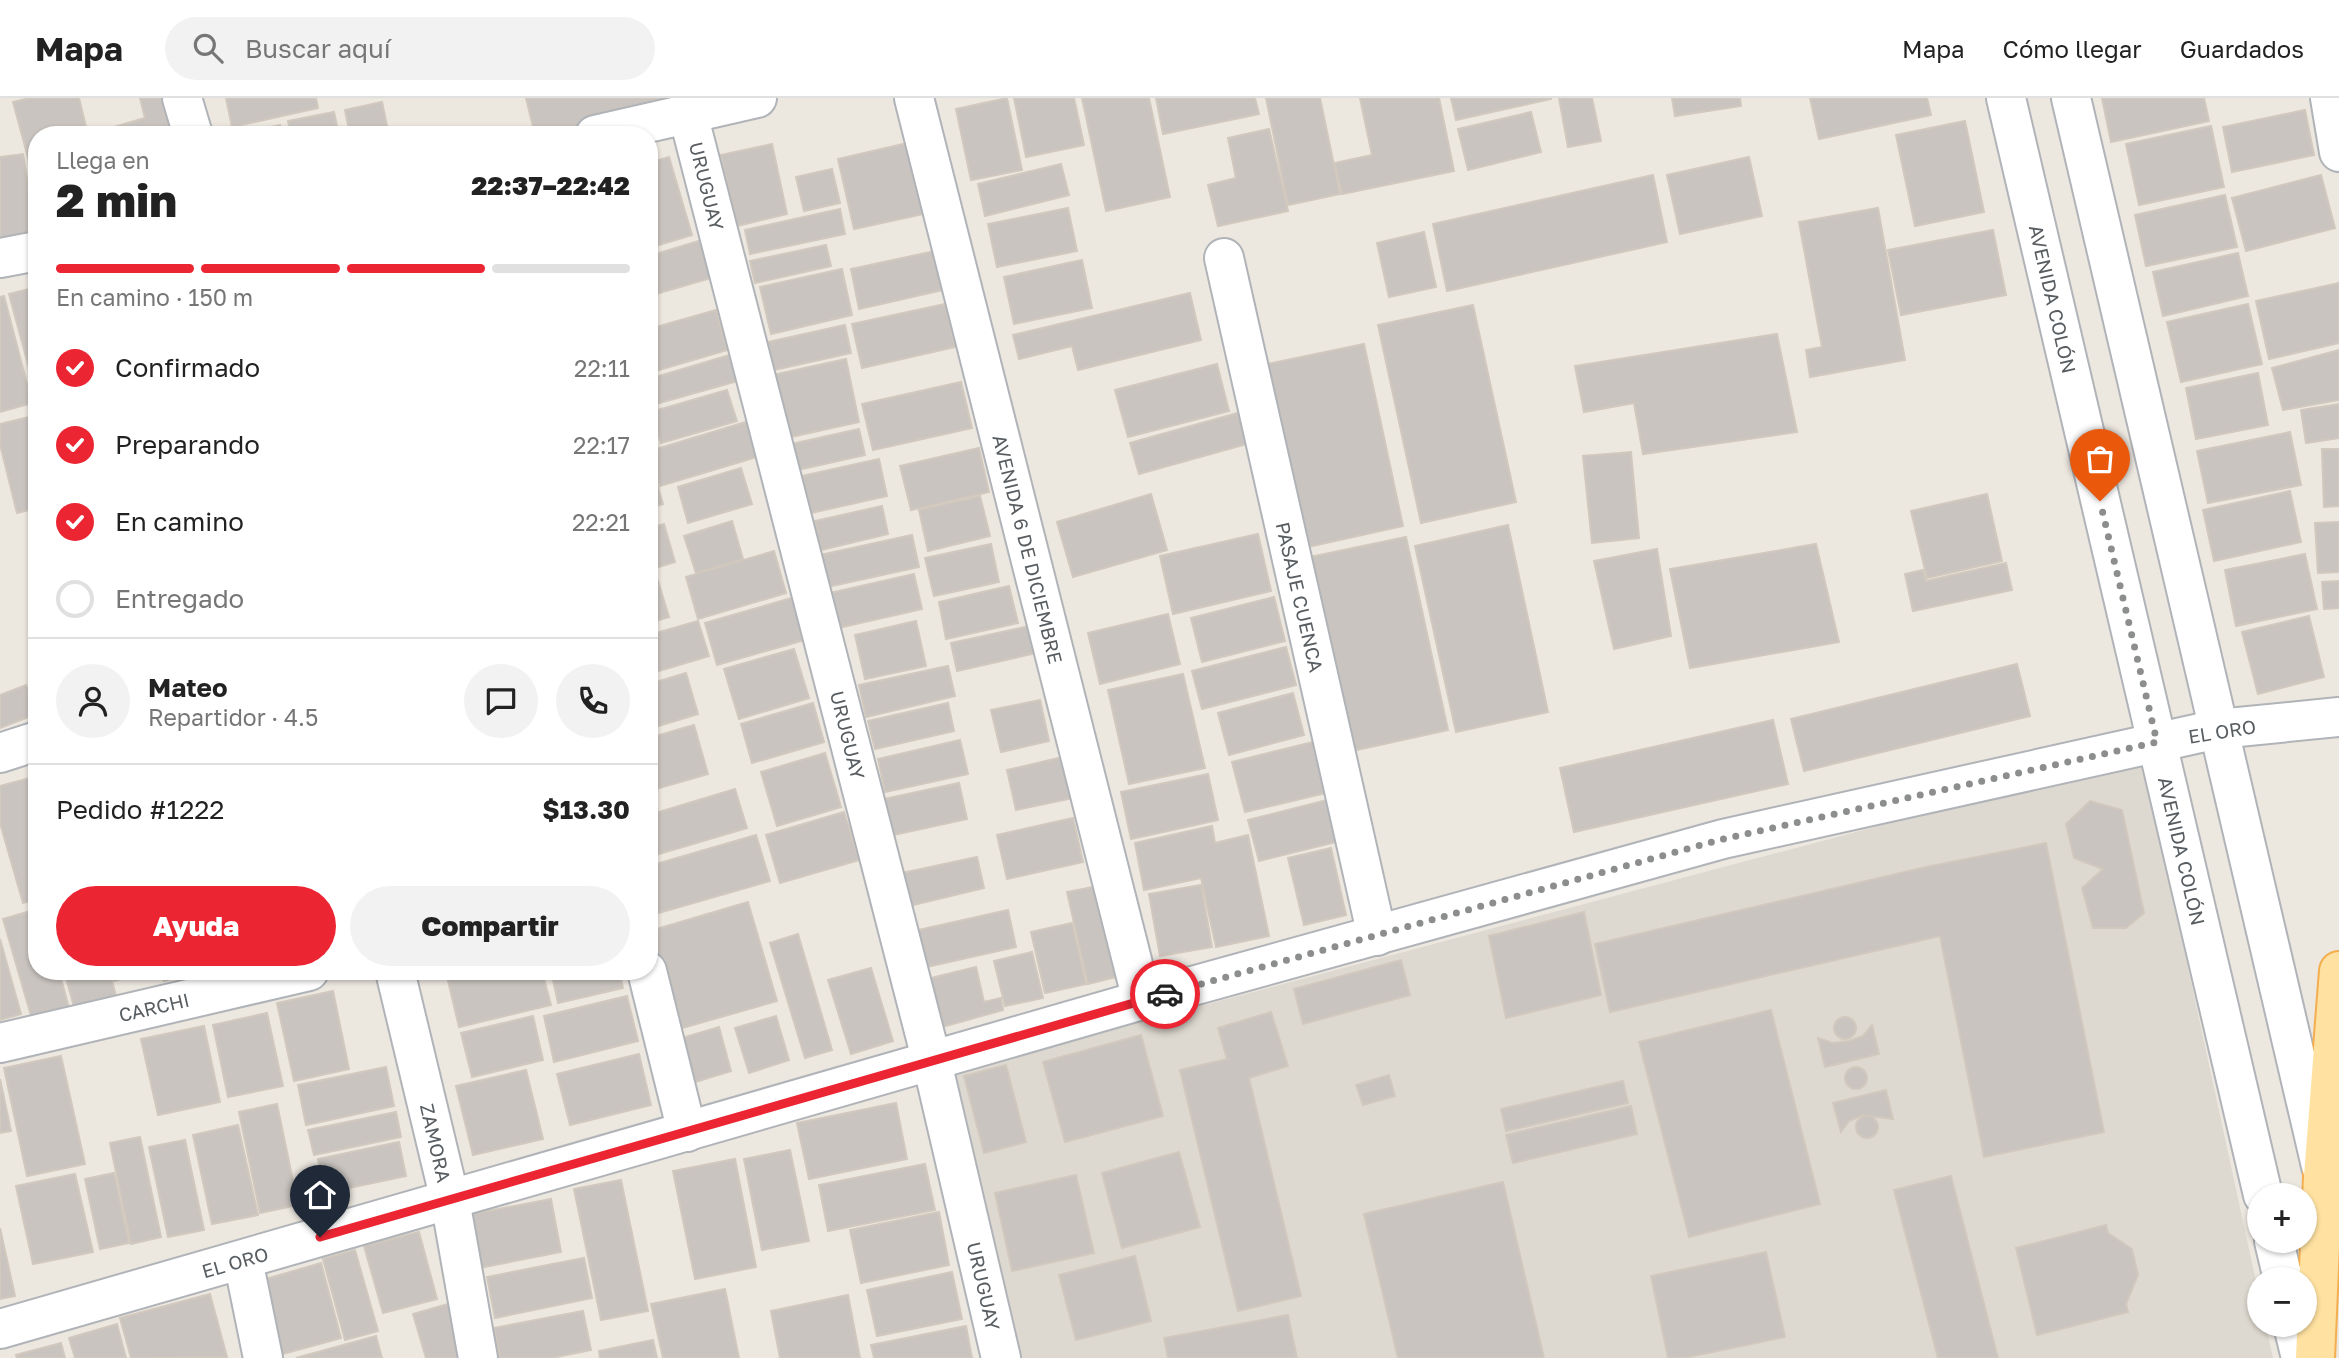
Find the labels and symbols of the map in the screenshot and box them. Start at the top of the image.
street label: URUGUAY [685,139,729,233]
street label: AVENIDA COLÓN [2025,223,2081,375]
pin [2070,429,2130,501]
street label: AVENIDA 6 DE DICIEMBRE [988,432,1068,666]
street label: PASAJE CUENCA [1272,520,1329,675]
street label: URUGUAY [826,688,870,782]
street label: EL ORO [2187,714,2257,748]
street label: AVENIDA COLÓN [2154,775,2210,927]
courier [1130,959,1200,1029]
street label: CARCHI [117,988,191,1026]
street label: ZAMORA [416,1101,456,1185]
pin [290,1165,350,1237]
street label: URUGUAY [963,1239,1005,1333]
street label: EL ORO [199,1242,271,1282]

